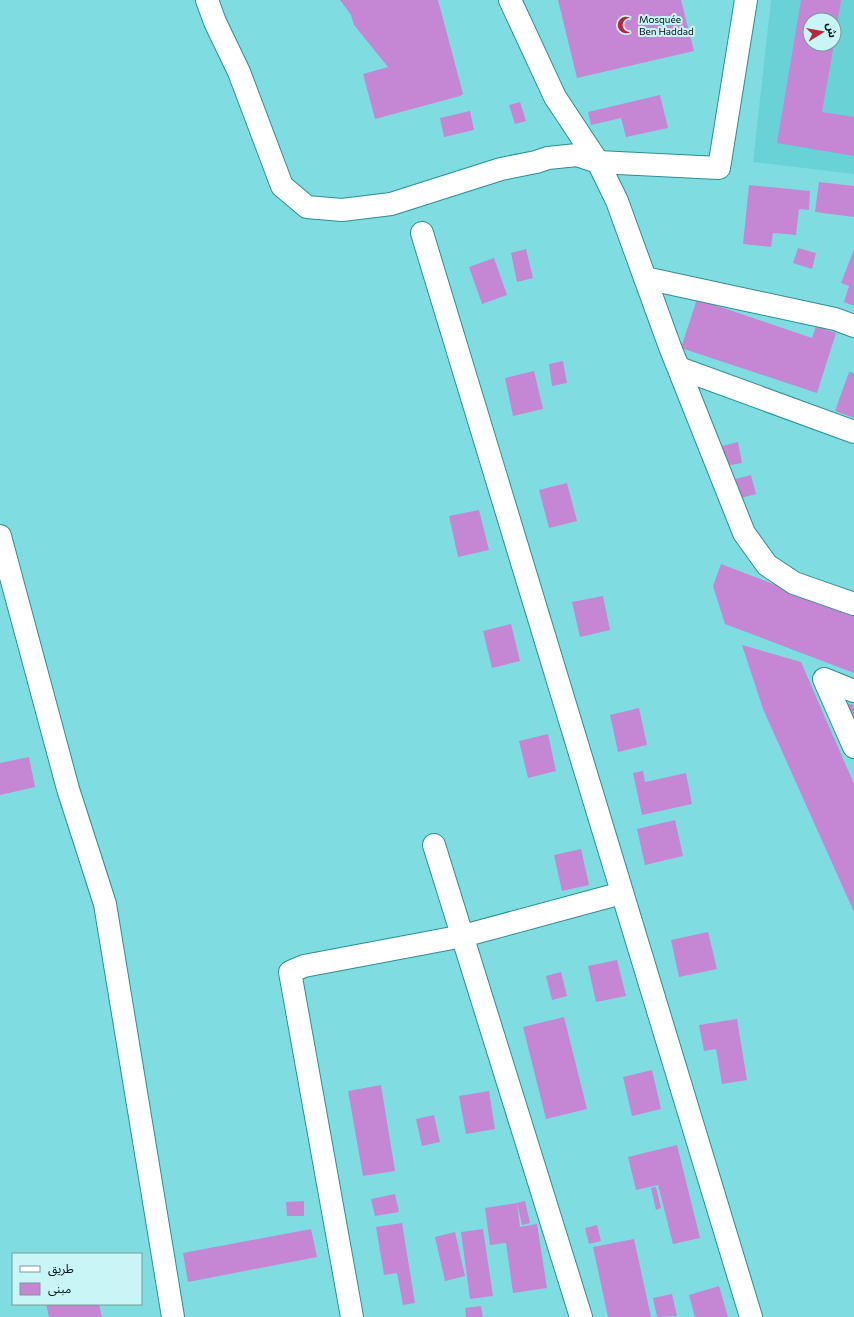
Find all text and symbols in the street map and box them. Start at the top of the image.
north arrow [802,12,842,52]
place label: Mosquée Ben Haddad [639,13,694,37]
mosque icon: Mosquée Ben Haddad [616,15,636,35]
text: ش [824,21,840,39]
legend [12,1253,142,1305]
text: طريق [48,1261,74,1277]
text: مبنى [48,1281,71,1296]

